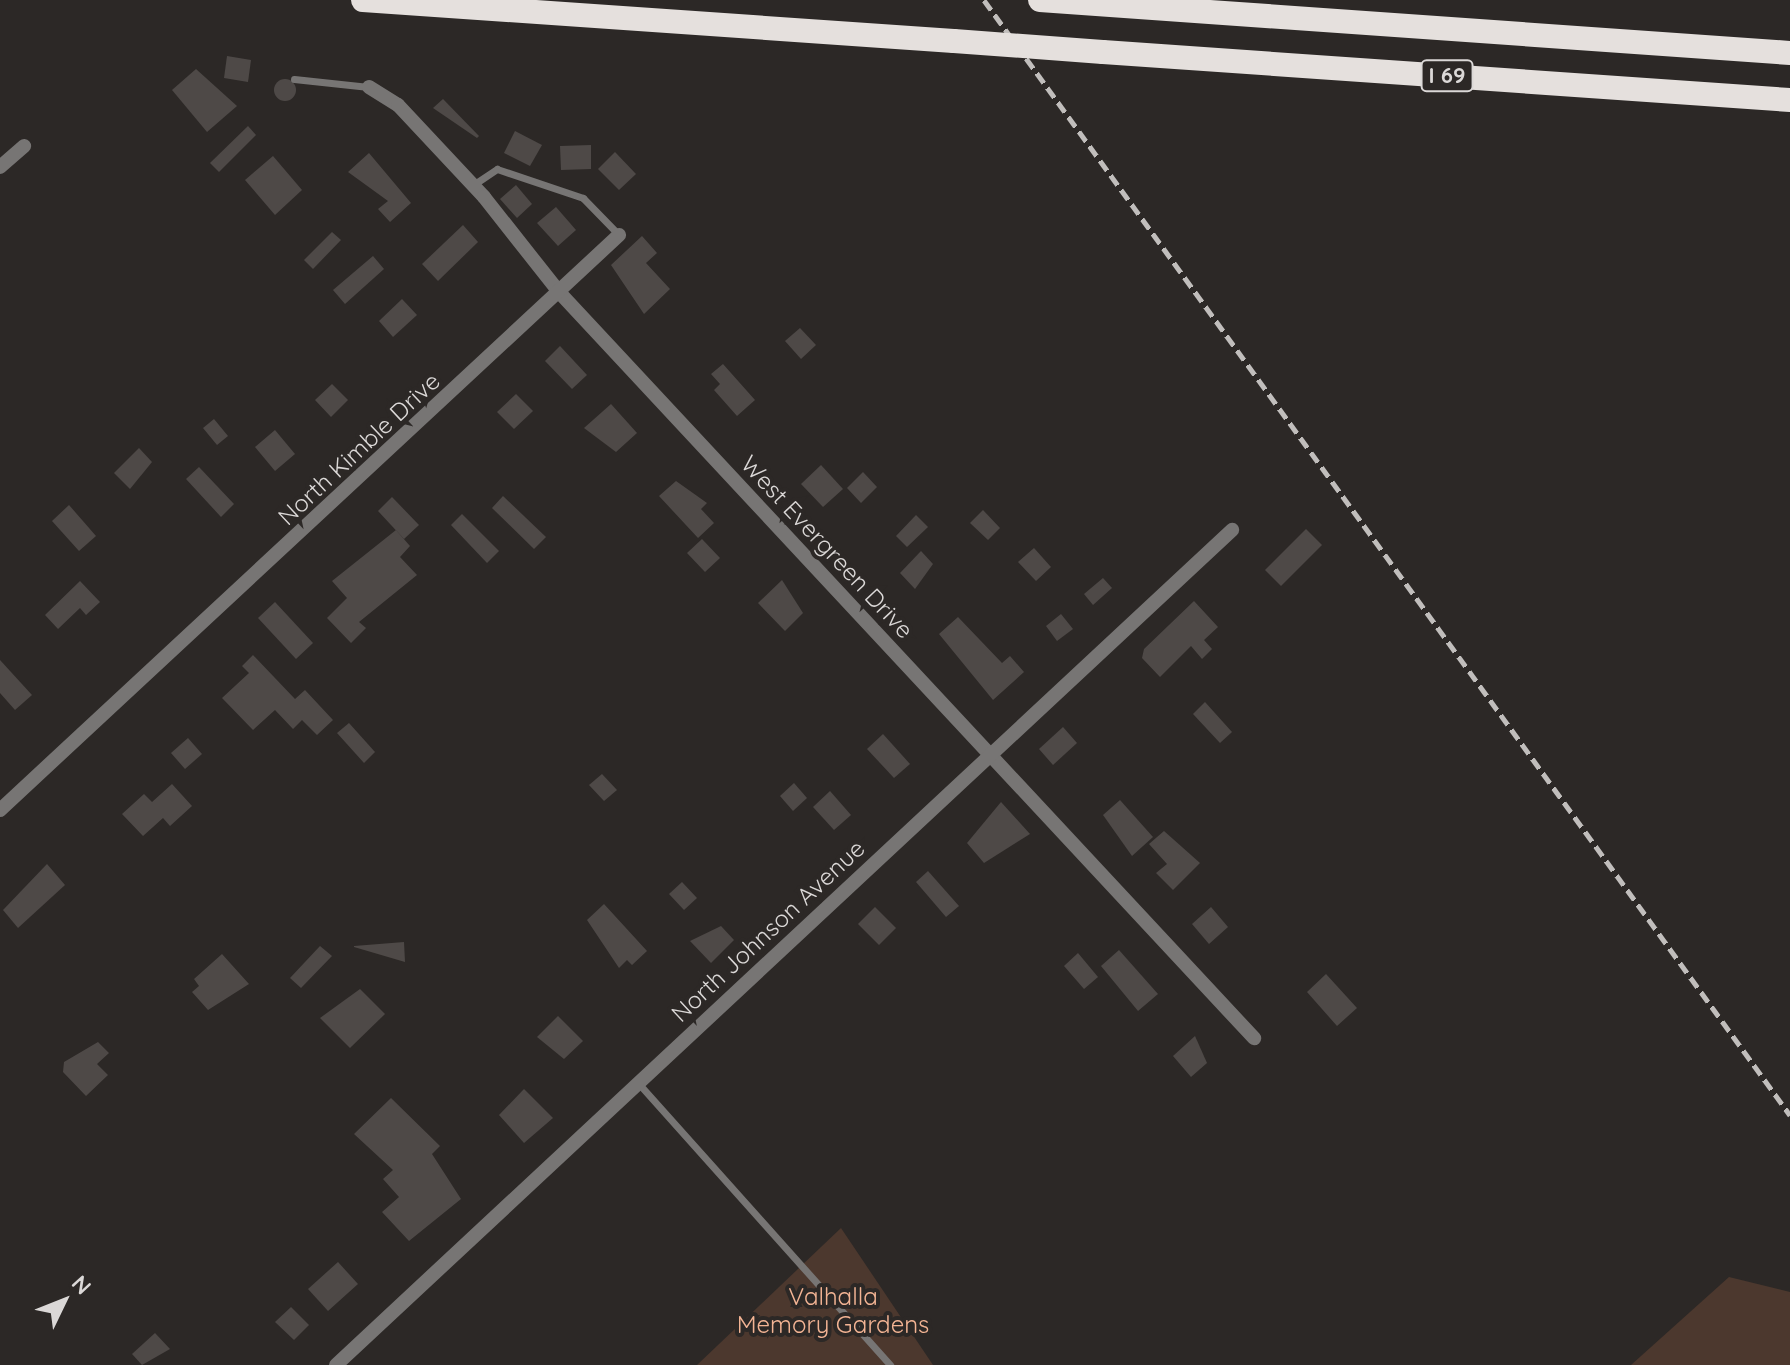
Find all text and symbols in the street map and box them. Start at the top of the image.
road number: I 69 [1419,58,1475,94]
street label: North Kimble Drive [272,367,446,531]
street label: West Evergreen Drive [735,450,919,644]
street label: North Johnson Avenue [665,834,871,1028]
north arrow [24,1261,104,1341]
text: N [66,1269,97,1300]
park label: Valhalla Memory Gardens [737,1283,929,1339]

